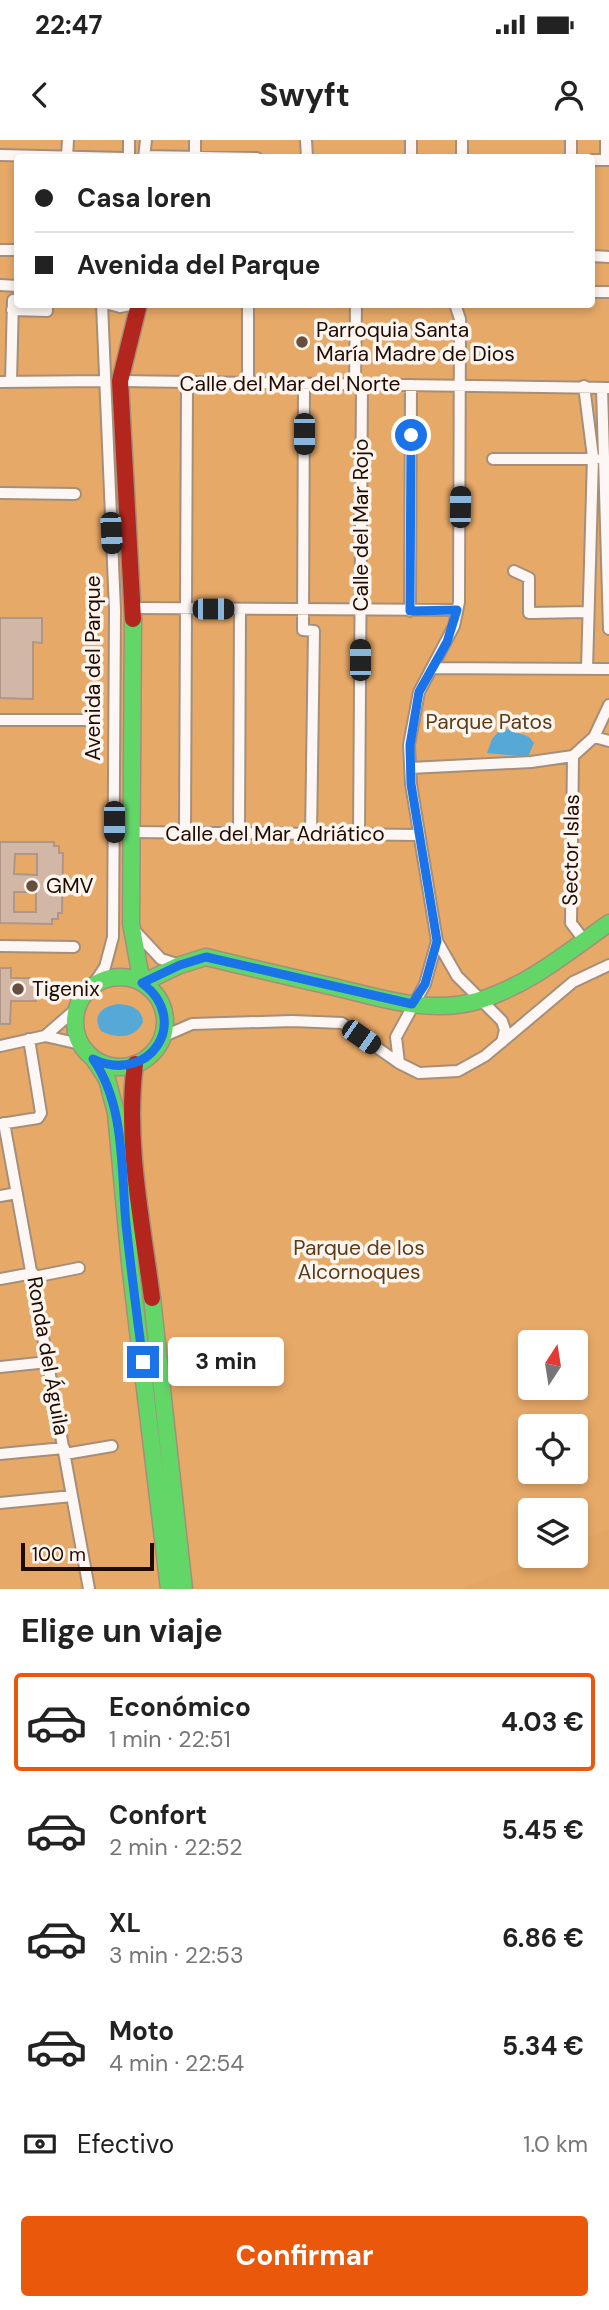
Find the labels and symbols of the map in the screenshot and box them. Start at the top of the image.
place label: Parroquia Santa María Madre de Dios [316,316,515,368]
marker: Parroquia Santa María Madre de Dios [294,334,310,350]
street label: Calle del Mar del Norte [179,370,401,398]
car [294,413,315,455]
route start [395,419,427,451]
street label: Calle del Mar Rojo [347,438,375,612]
car [450,486,471,528]
car [100,511,123,555]
street label: Avenida del Parque [79,575,107,761]
car [193,599,235,620]
car [350,639,371,681]
park label: Parque Patos [426,708,552,736]
street label: Sector Islas [556,794,586,906]
car [104,801,125,843]
street label: Calle del Mar Adriático [165,820,385,848]
place label: GMV [46,872,94,900]
marker: GMV [24,878,40,894]
place label: Tigenix [32,975,100,1003]
marker: Tigenix [10,981,26,997]
car [338,1016,385,1058]
park label: Parque de los Alcornoques [293,1234,425,1286]
street label: Ronda del Águila [20,1274,76,1438]
north arrow [518,1330,588,1400]
callout: 3 min [168,1338,283,1386]
route end [127,1346,159,1378]
scale bar [21,1540,154,1572]

